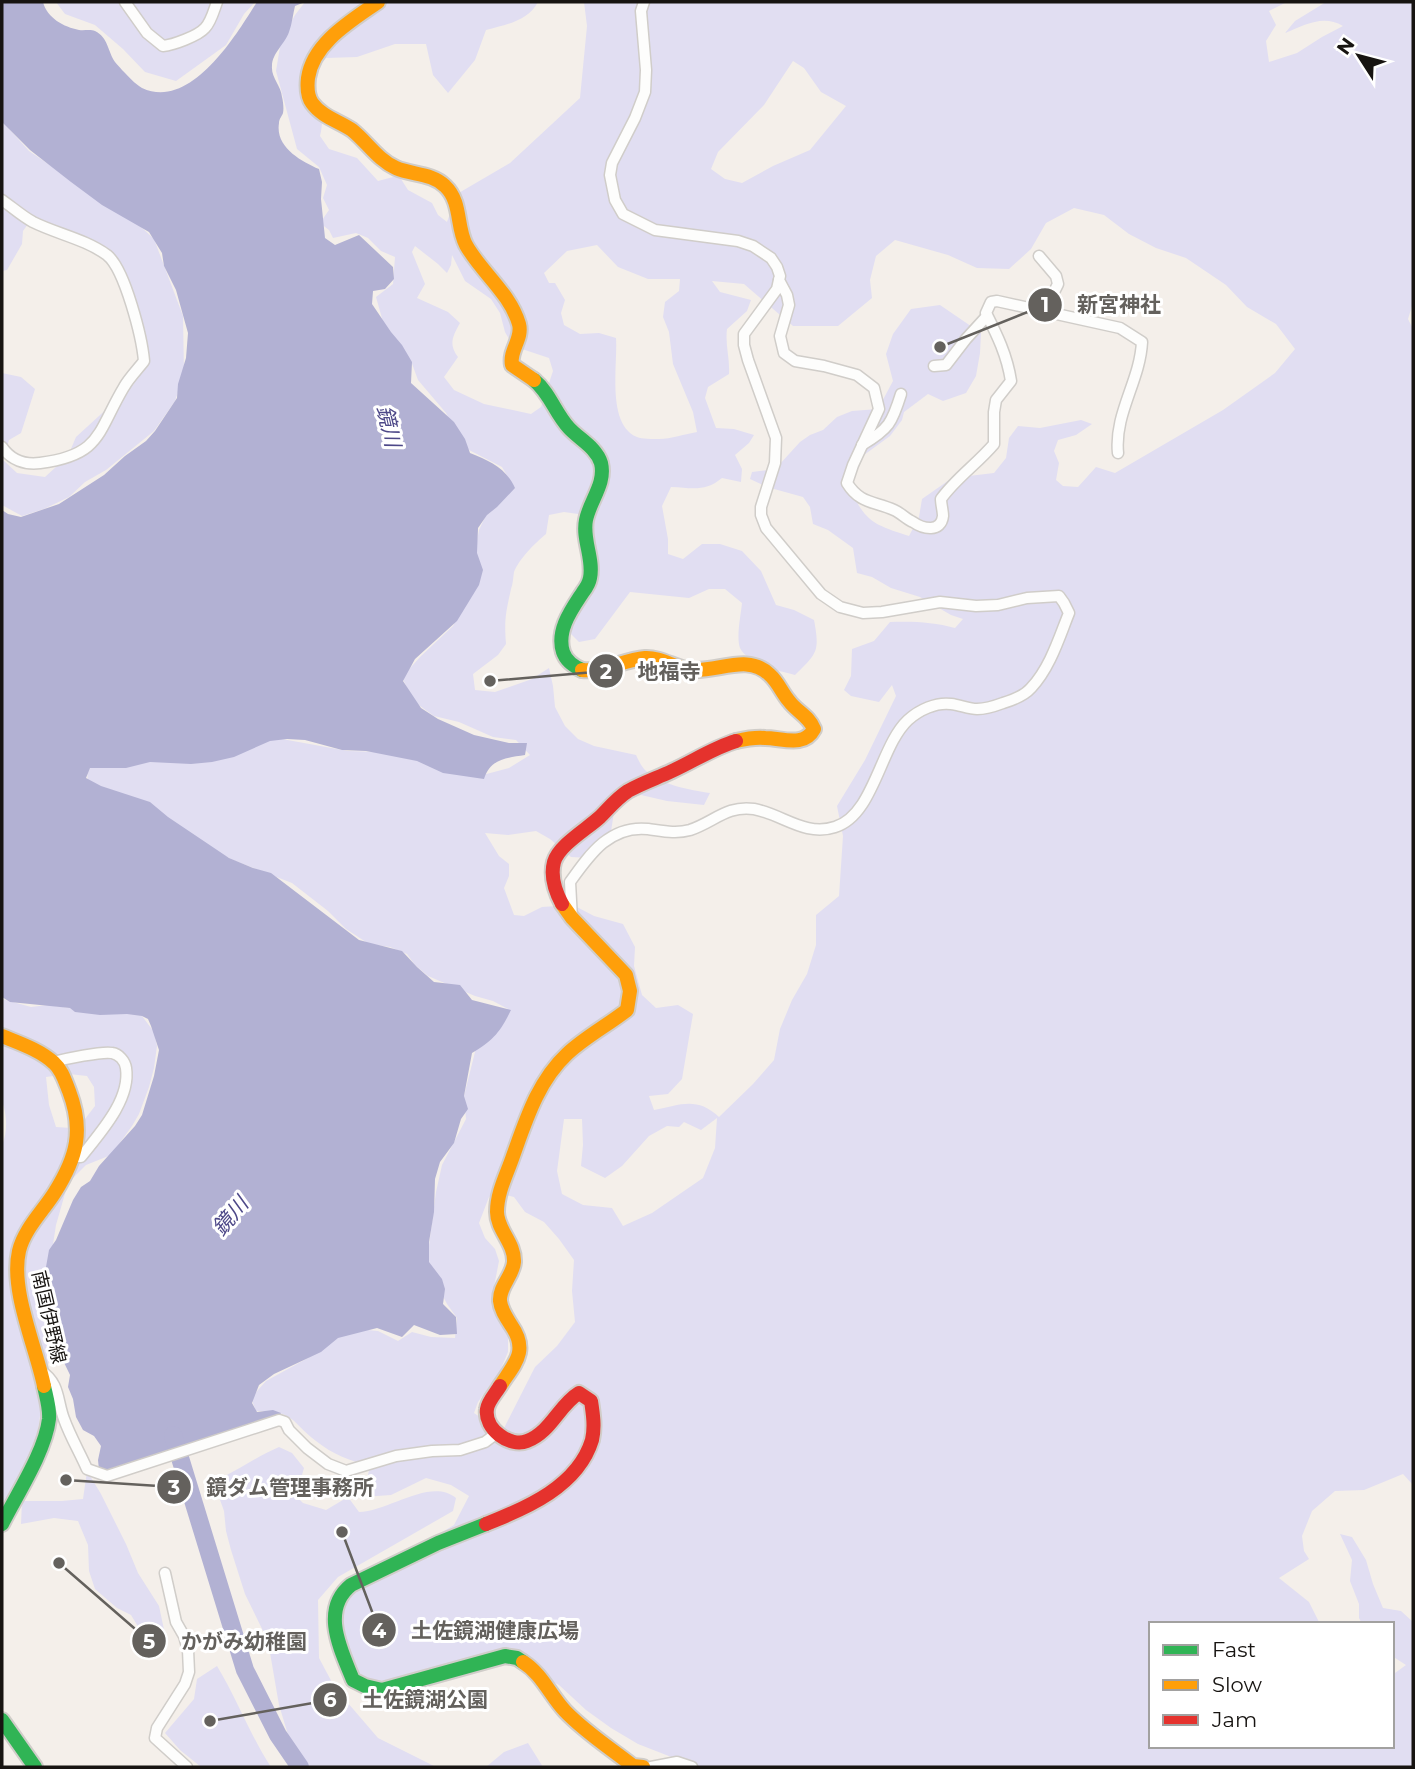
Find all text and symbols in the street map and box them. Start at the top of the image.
north arrow [1324,21,1394,91]
text: N [1332,33,1359,59]
callout: 新宮神社 [1028,284,1175,326]
text: 1 [1041,292,1049,317]
text: 新宮神社 [1077,292,1161,317]
water label: 鏡川 [372,403,406,451]
callout: 地福寺 [589,650,715,692]
text: 2 [600,659,612,684]
text: 地福寺 [638,659,701,684]
water label: 鏡川 [207,1190,254,1240]
street label: 南国伊野線 [27,1268,71,1366]
callout: 鏡ダム管理事務所 [157,1466,388,1508]
text: 3 [167,1475,180,1500]
text: 鏡ダム管理事務所 [206,1475,374,1500]
callout: 土佐鏡湖健康広場 [362,1609,593,1651]
text: 4 [372,1618,387,1643]
text: 土佐鏡湖健康広場 [411,1618,579,1643]
callout: かがみ幼稚園 [132,1620,321,1662]
legend [1149,1622,1394,1748]
text: 5 [143,1629,155,1654]
text: かがみ幼稚園 [181,1629,307,1654]
text: Fast [1212,1637,1256,1662]
text: Slow [1212,1672,1262,1697]
callout: 土佐鏡湖公園 [313,1679,502,1721]
text: 6 [323,1687,337,1712]
text: 土佐鏡湖公園 [362,1687,488,1712]
text: Jam [1211,1707,1257,1732]

